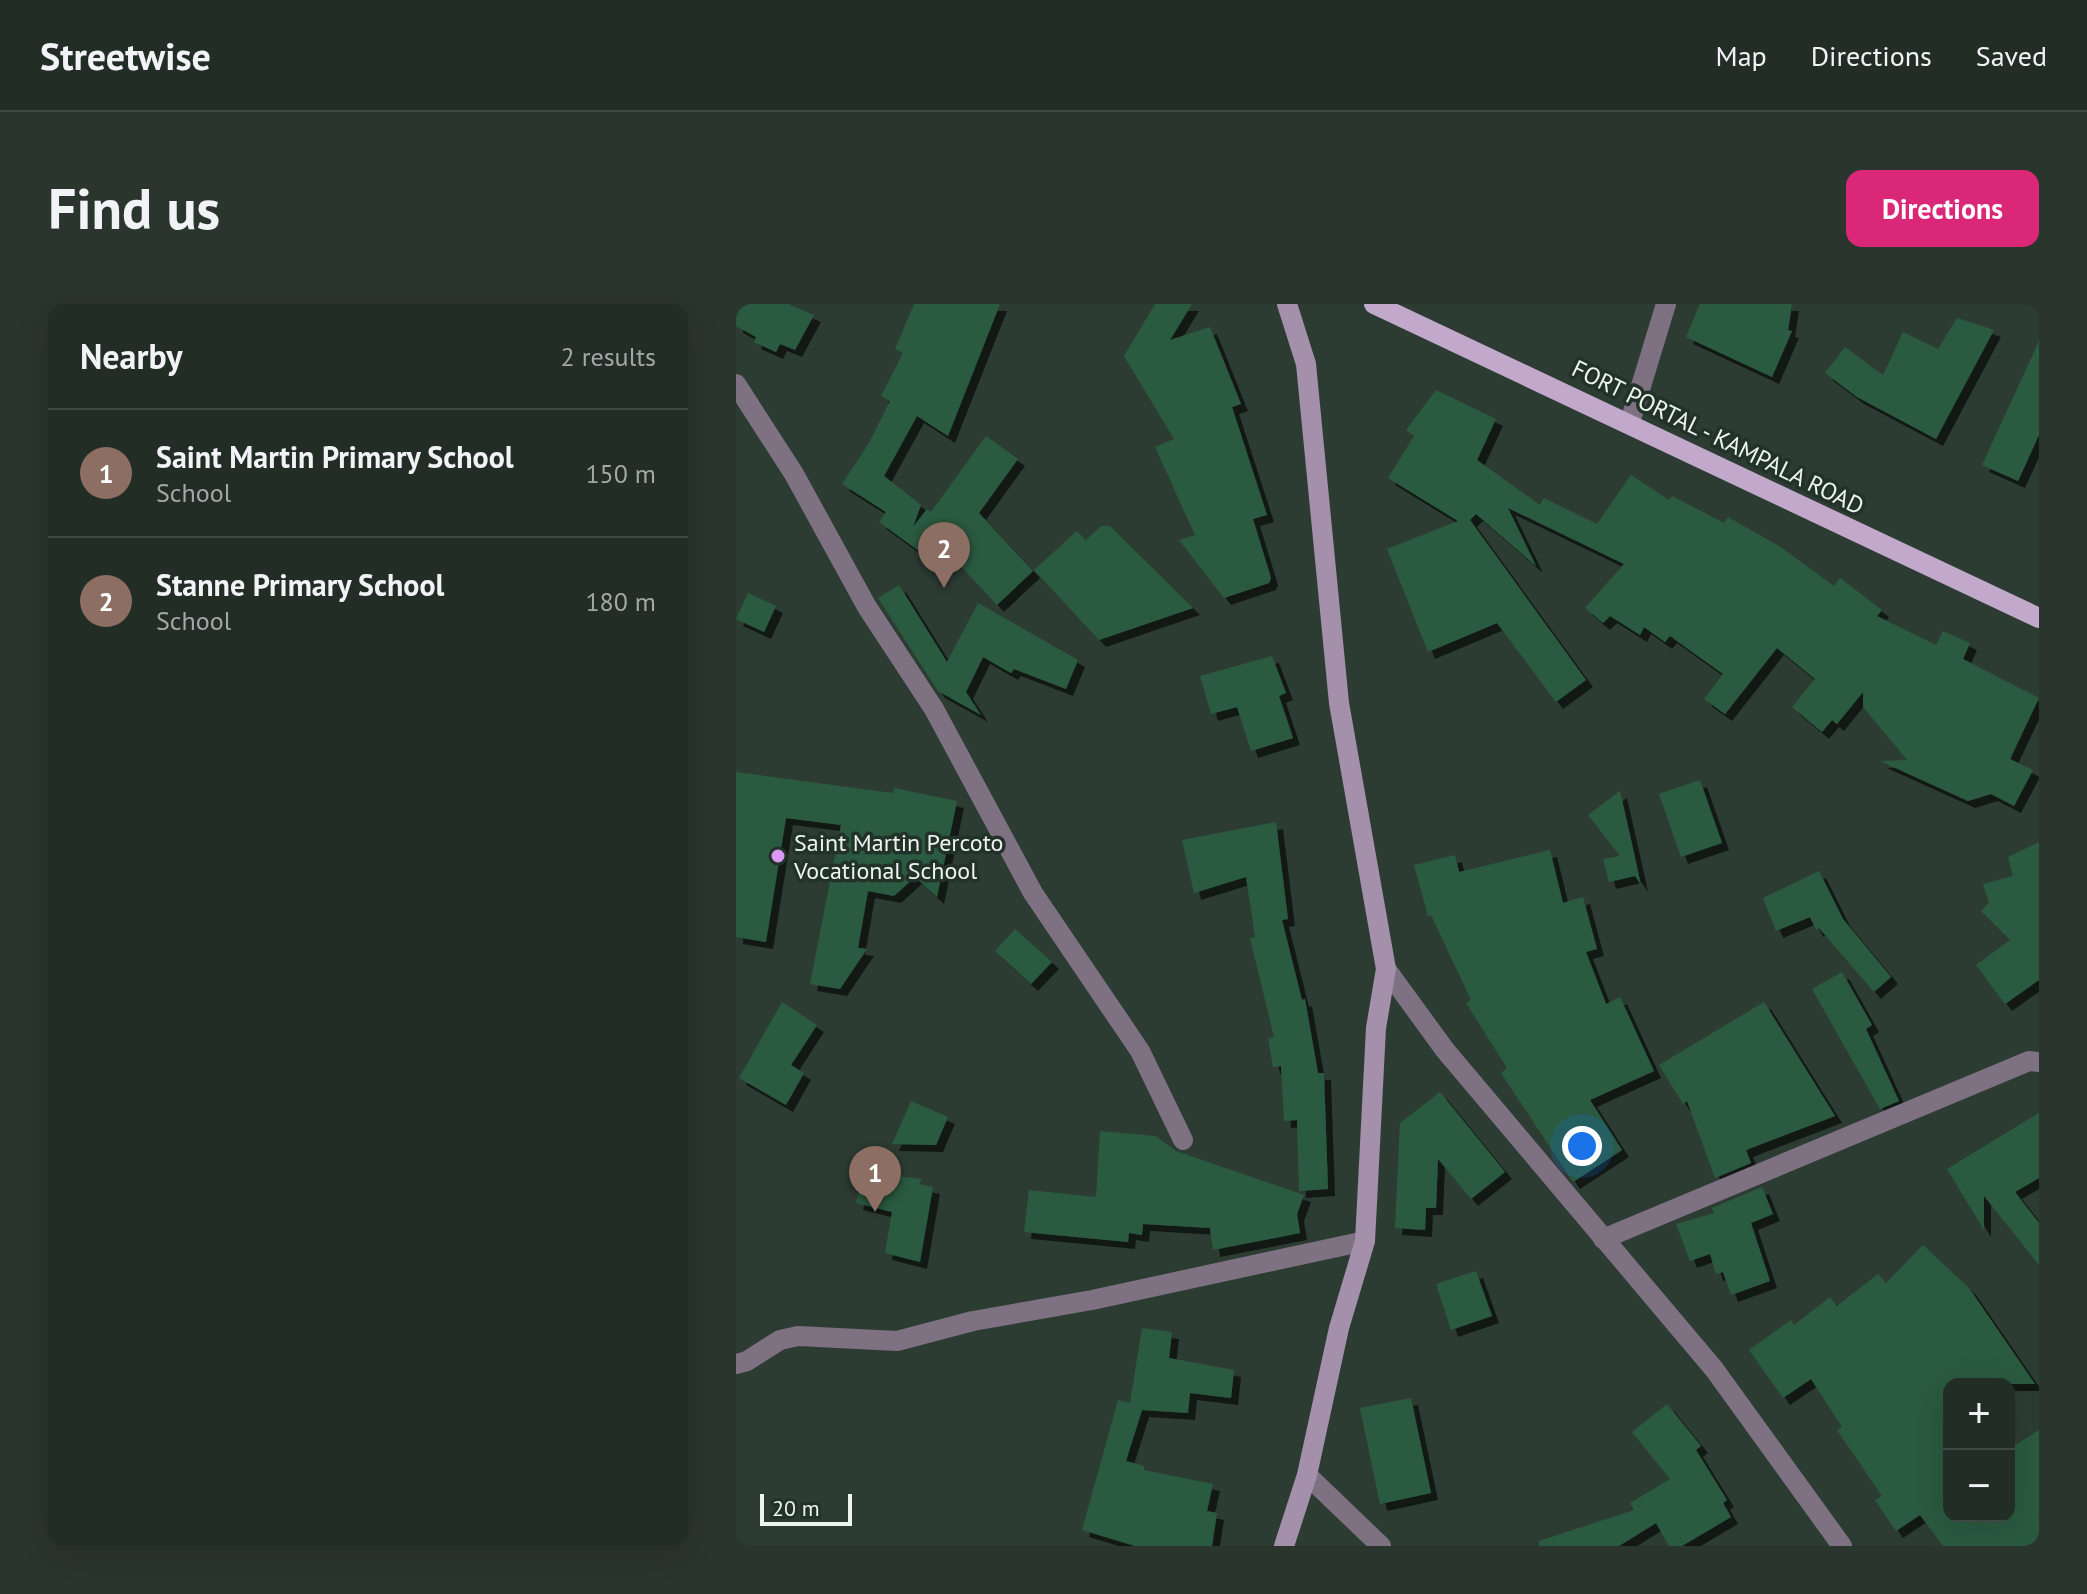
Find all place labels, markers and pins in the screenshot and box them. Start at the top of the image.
pin: 2 [918,522,970,588]
place label: Saint Martin Percoto Vocational School [793,827,1003,886]
marker: Saint Martin Percoto Vocational School [769,847,787,865]
pin: 1 [849,1146,901,1212]

